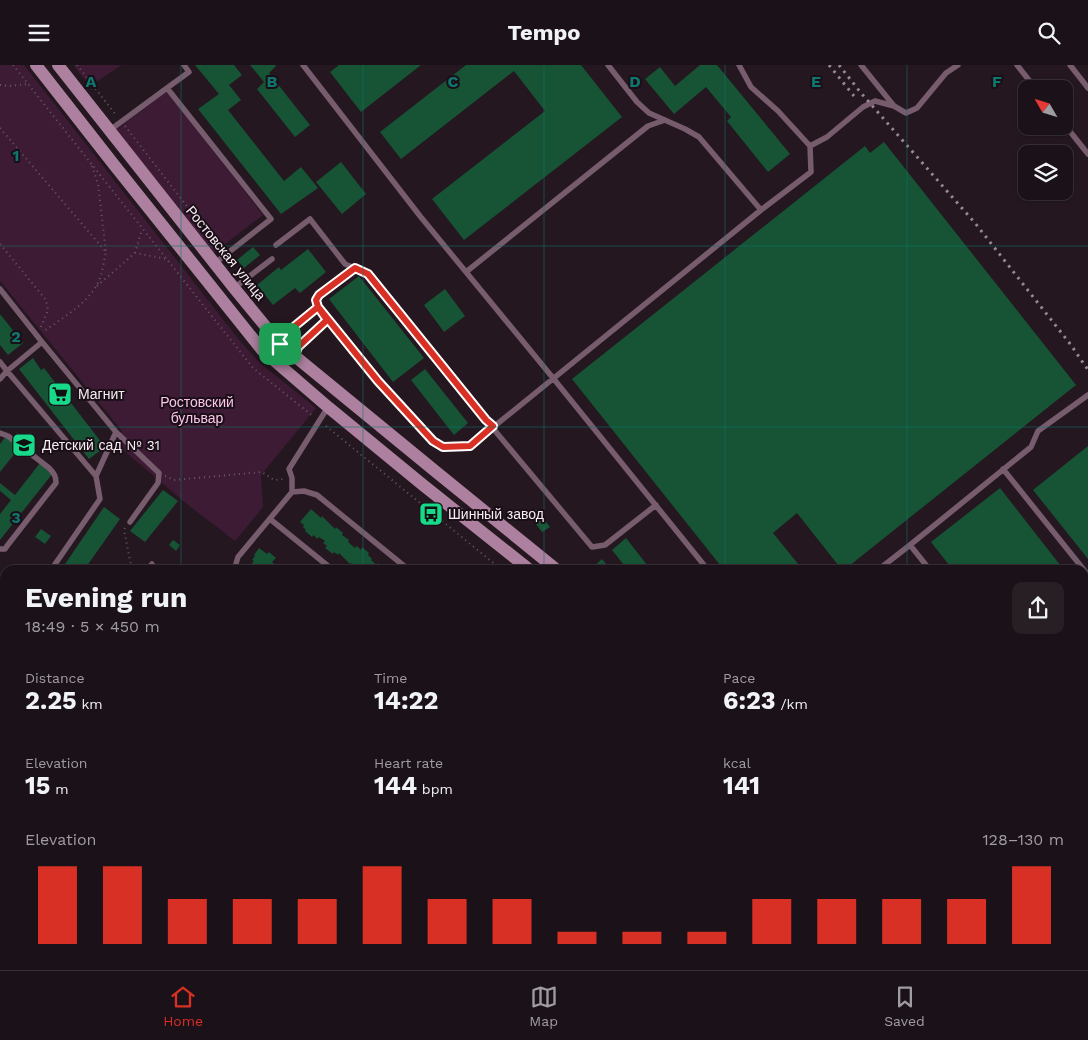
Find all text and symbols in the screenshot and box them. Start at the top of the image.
icon: menu [25,19,53,47]
icon: search [1035,19,1063,47]
text: Tempo [508,20,580,45]
text: A [86,72,97,91]
text: B [267,72,278,91]
text: C [448,72,459,91]
text: D [629,72,641,91]
text: E [811,72,821,91]
text: F [992,72,1002,91]
north arrow [1018,80,1072,135]
map controls [1018,80,1073,200]
button: layers [1018,145,1073,200]
text: 1 [13,146,19,165]
street label: Ростовская улица [183,203,269,304]
pin [259,323,301,365]
text: 2 [11,327,21,346]
icon: arrive [266,330,294,358]
supermarket icon: Магнит [47,381,73,407]
place label: Магнит [78,386,125,402]
park label: Ростовский бульвар [160,394,234,426]
school or university icon: Детский сад № 31 [11,432,37,458]
place label: Детский сад № 31 [42,437,160,453]
bus stop icon: Шинный завод [418,501,444,527]
place label: Шинный завод [448,506,544,522]
text: 3 [11,508,21,527]
text: Evening run [25,581,187,614]
button: share [1012,582,1064,634]
text: 18:49 · 5 × 450 m [25,617,160,636]
text: Distance [25,670,85,686]
text: Time [374,670,407,686]
text: Pace [723,670,755,686]
text: 2.25 [25,686,77,715]
text: 14:22 [374,686,438,715]
text: 6:23 [723,686,776,715]
text: km [77,696,103,712]
text: /km [776,696,808,712]
text: Elevation [25,755,88,771]
text: Heart rate [374,755,443,771]
text: kcal [723,755,751,771]
text: 15 [25,771,50,800]
text: 144 [374,771,417,800]
text: 141 [723,771,760,800]
text: m [50,781,68,797]
text: bpm [417,781,453,797]
text: Elevation [25,830,96,849]
text: 128–130 m [982,830,1064,849]
tab: Home [163,983,203,1029]
tab: Map [529,983,558,1029]
tab: Saved [884,983,925,1029]

